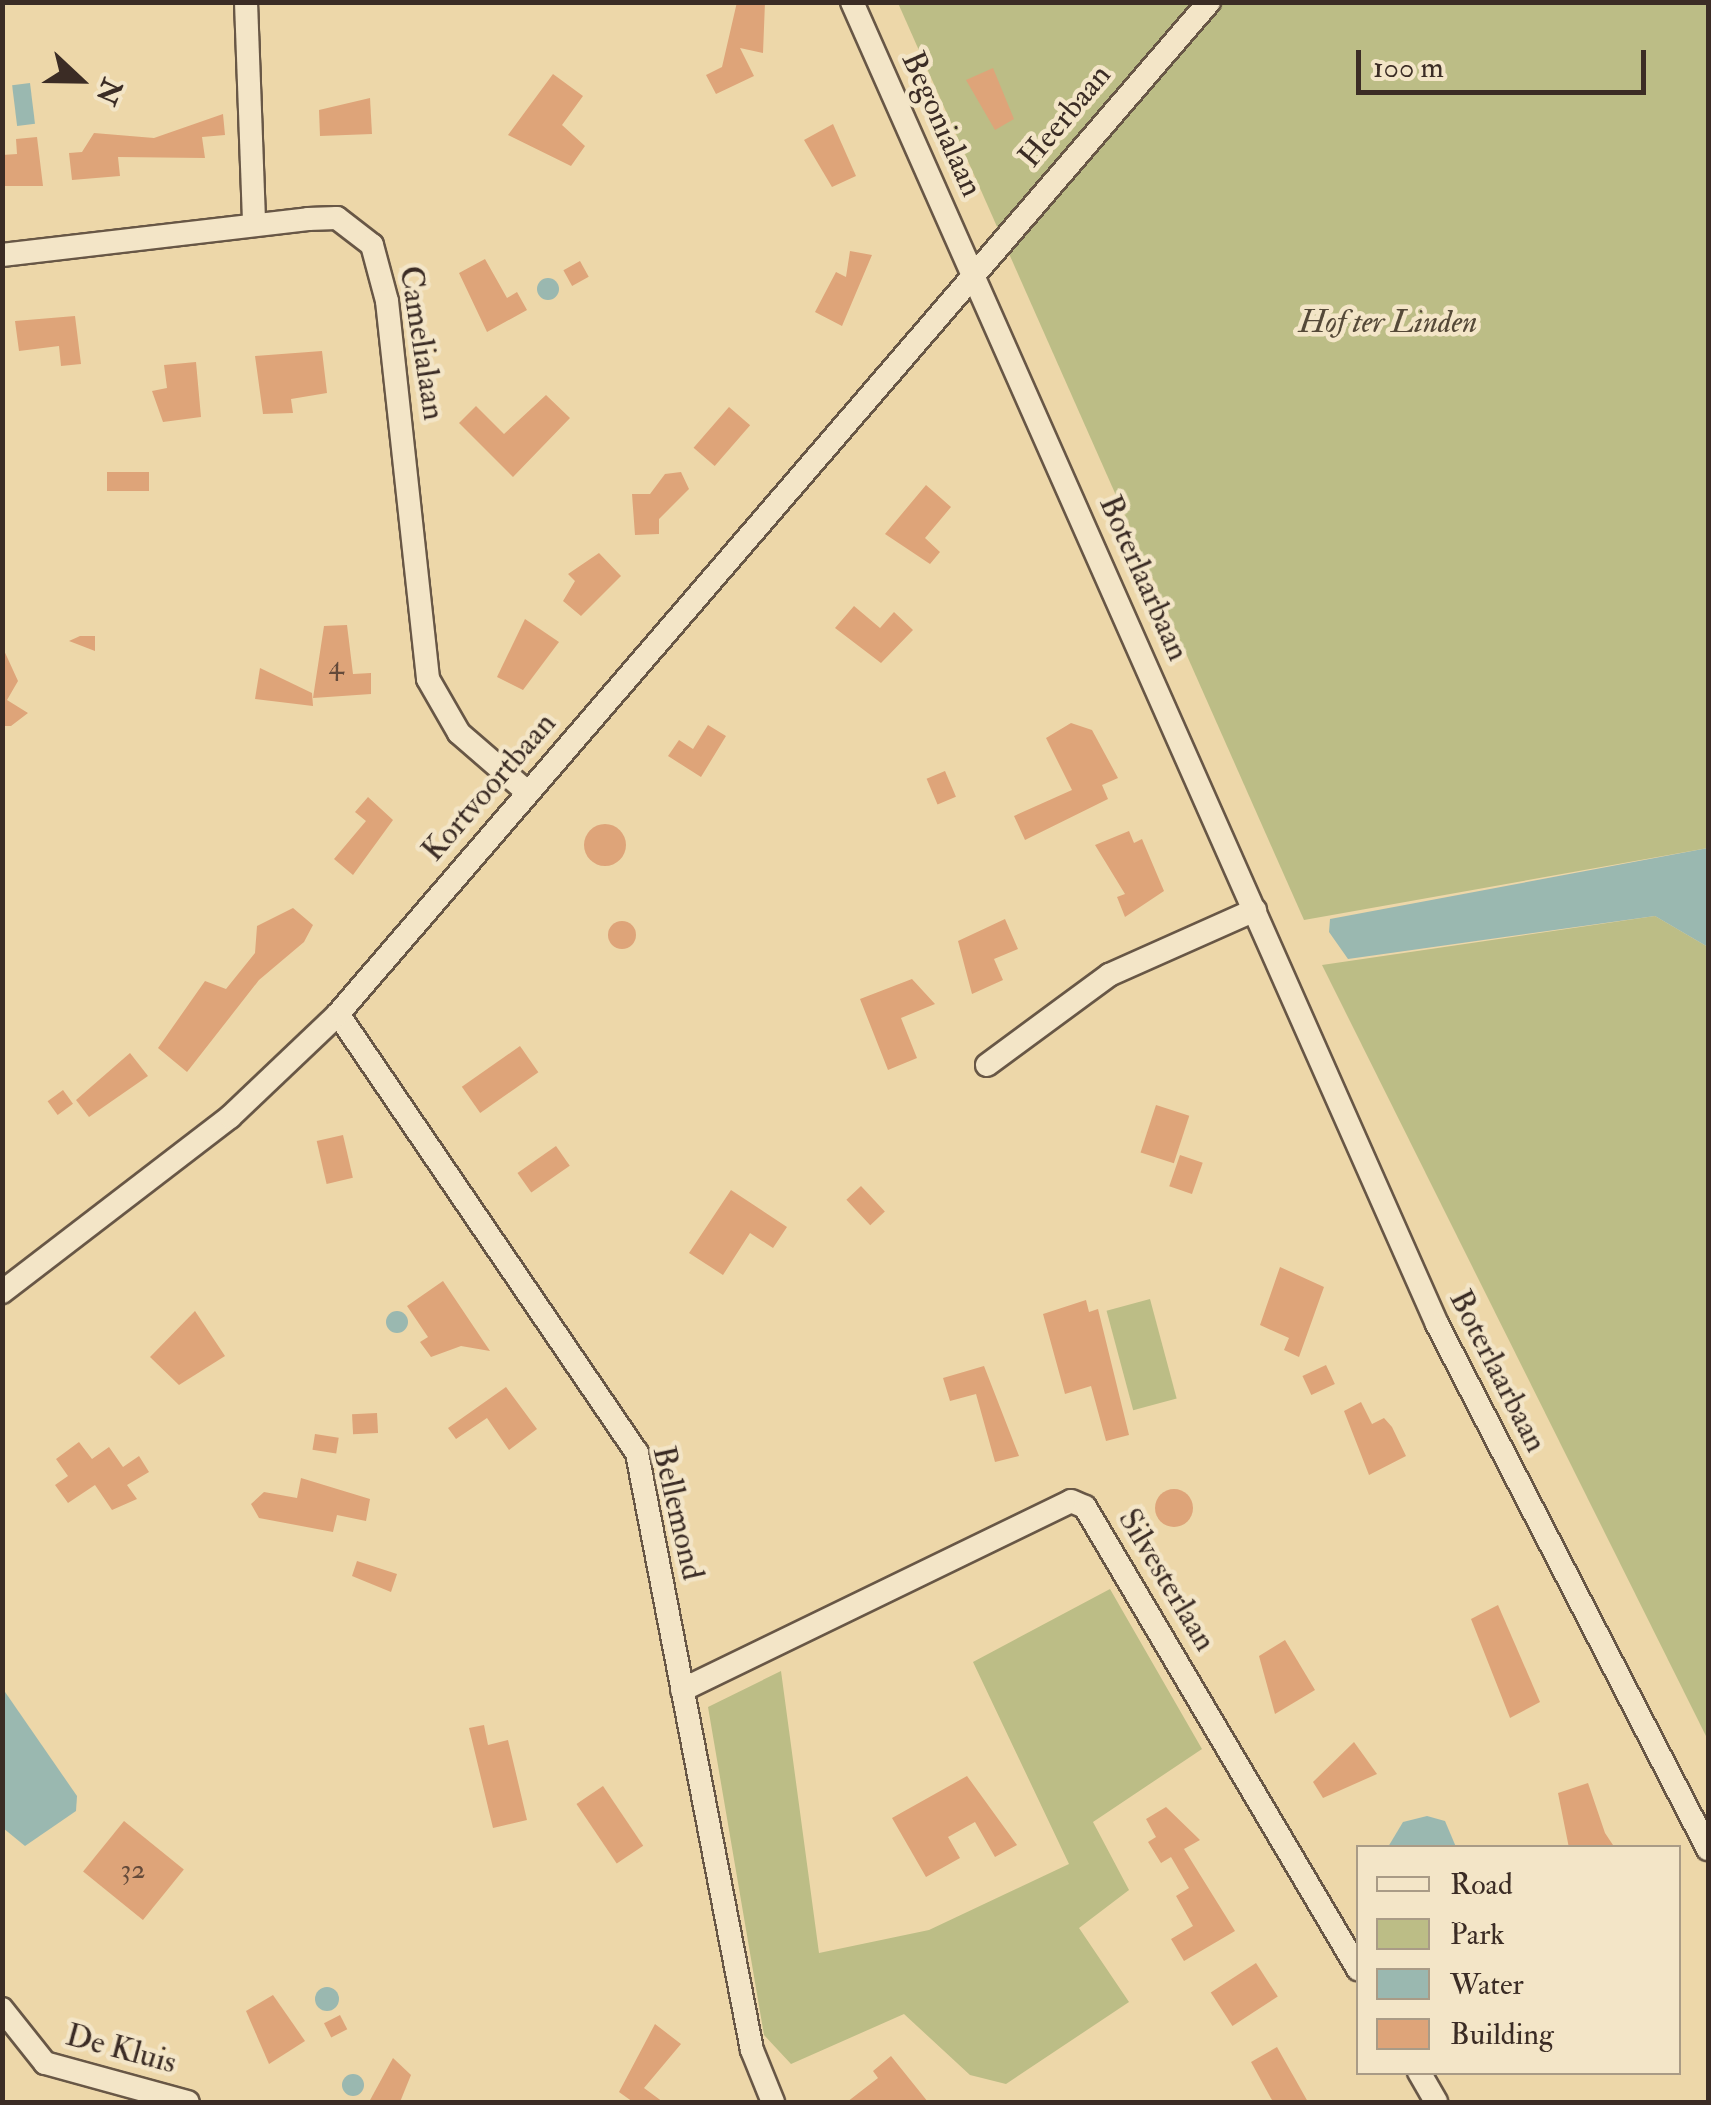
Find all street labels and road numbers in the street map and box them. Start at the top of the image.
street label: Begonialaan [893,46,991,202]
street label: Heerbaan [1011,57,1119,175]
street label: Camelialaan [391,263,453,423]
street label: Boterlaarbaan [1090,489,1198,667]
street label: Kortvoortbaan [414,705,564,869]
street label: Boterlaarbaan [1441,1283,1555,1459]
street label: Bellemond [644,1442,712,1584]
street label: Silvesterlaan [1110,1502,1224,1658]
street label: De Kluis [62,2016,180,2082]

